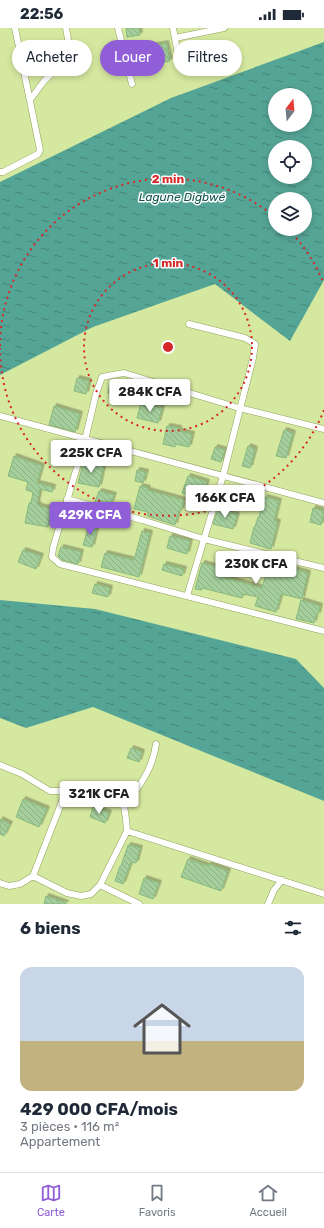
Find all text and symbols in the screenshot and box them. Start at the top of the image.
text: 22:56 [20,5,63,23]
chip: Acheter [12,40,92,76]
chip: Louer [100,40,165,76]
chip: Filtres [173,40,242,76]
north arrow [268,88,312,132]
map controls [268,88,312,236]
button: locate [268,140,312,184]
text: 2 min [152,172,185,186]
water label: Lagune Digbwé [139,190,226,204]
button: layers [268,192,312,236]
text: 1 min [153,256,184,270]
centre of rings [161,340,175,354]
pin: 284K CFA [109,379,191,413]
text: 284K CFA [118,384,182,399]
pin: 225K CFA [50,440,132,474]
text: 225K CFA [60,445,122,460]
pin: 166K CFA [184,485,266,519]
text: 166K CFA [195,490,255,505]
pin: 429K CFA [49,502,131,536]
text: 429K CFA [59,507,121,522]
pin: 230K CFA [215,551,297,585]
text: 230K CFA [224,556,288,571]
pin: 321K CFA [58,781,140,815]
text: 321K CFA [69,786,129,801]
icon: filters [282,917,304,939]
text: 6 biens [20,918,81,938]
icon: home [126,993,198,1065]
text: 429 000 CFA/mois [20,1099,178,1119]
text: 3 pièces · 116 m² [20,1119,119,1134]
text: Appartement [20,1134,100,1149]
tab: Carte [37,1182,65,1219]
tab: Favoris [139,1182,176,1219]
tab: Accueil [249,1182,287,1219]

